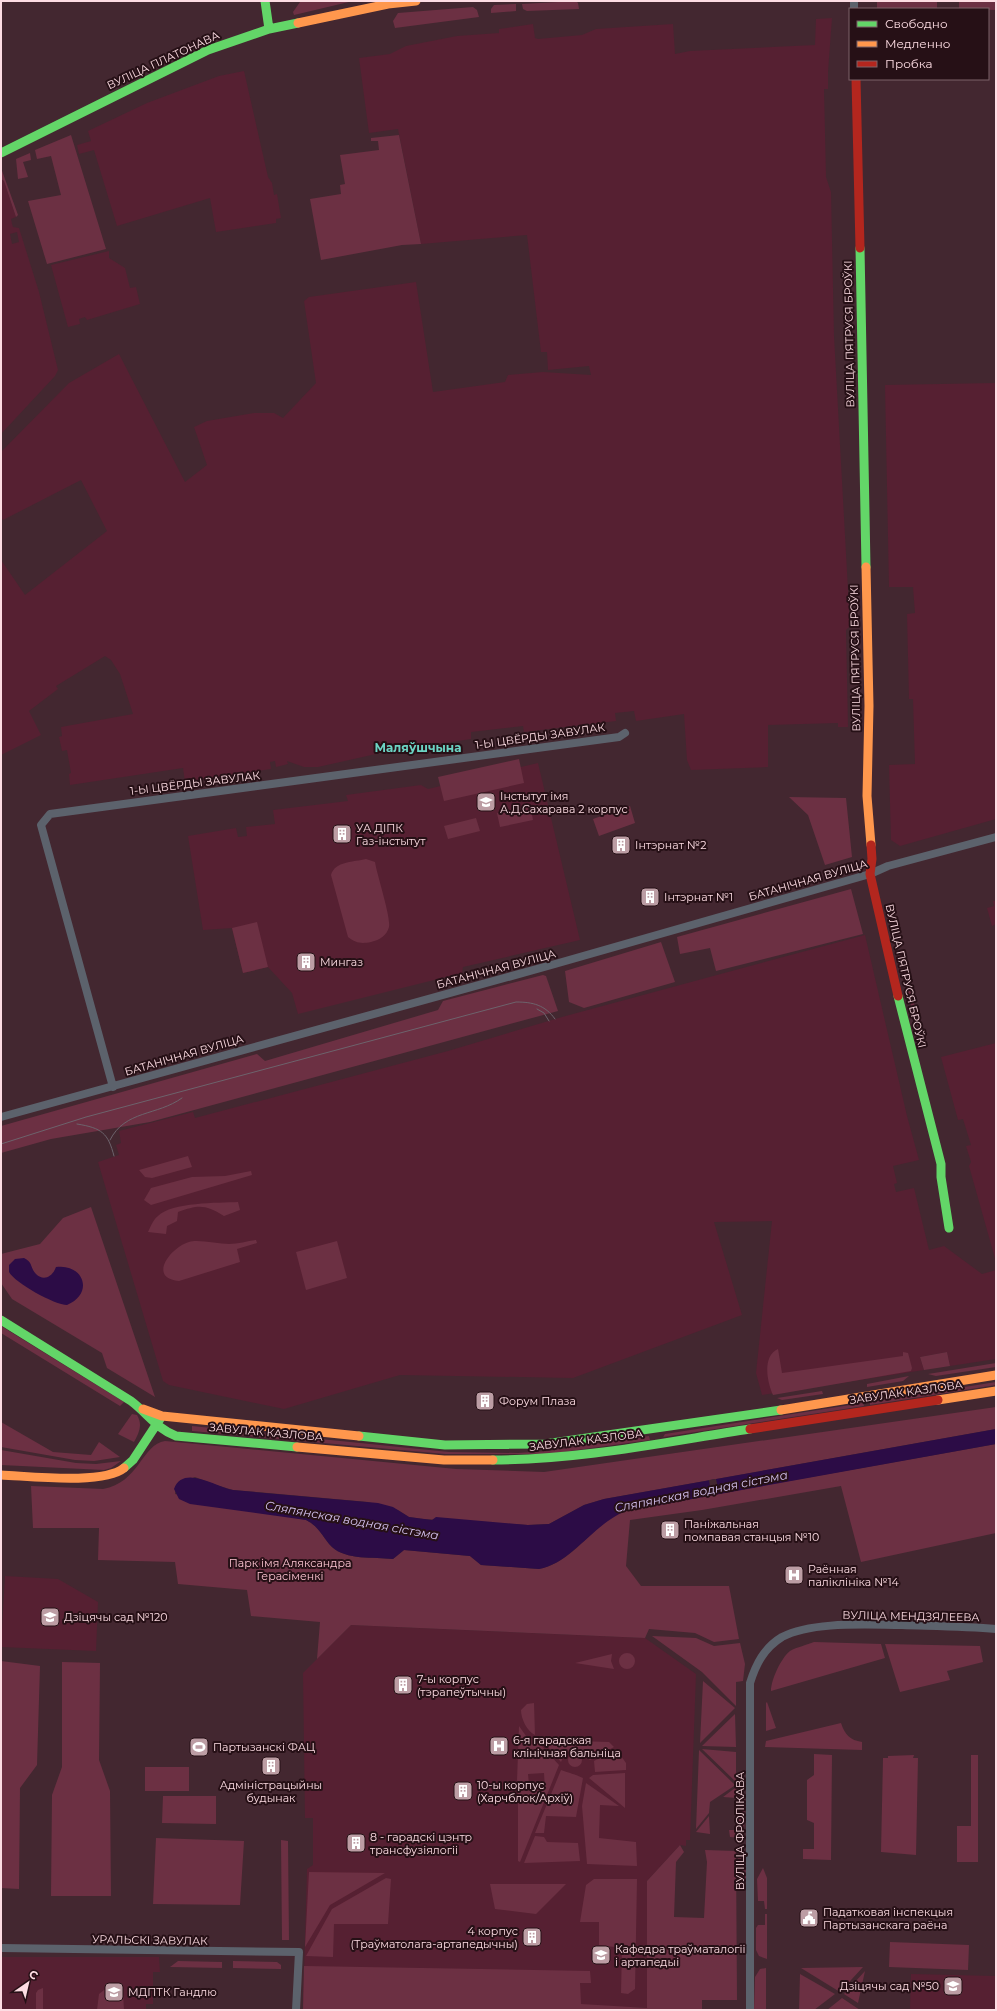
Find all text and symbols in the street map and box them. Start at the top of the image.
legend [849,8,989,80]
text: Свободно [885,16,948,31]
street label: ВУЛІЦА ПЛАТОНАВА [105,27,222,92]
text: Медленно [885,36,951,51]
text: Пробка [885,56,933,71]
street label: ВУЛІЦА ПЯТРУСЯ БРОЎКІ [841,260,857,408]
street label: ВУЛІЦА ПЯТРУСЯ БРОЎКІ [847,584,863,732]
street label: 1-Ы ЦВЁРДЫ ЗАВУЛАК [474,720,606,752]
district label: Маляўшчына [375,740,461,755]
street label: 1-Ы ЦВЁРДЫ ЗАВУЛАК [129,768,261,798]
place label: Інстытут імя А.Д.Сахарава 2 корпус [500,789,628,816]
school or university icon: Інстытут імя А.Д.Сахарава 2 корпус [475,791,497,813]
place label: УА ДІПК Газ-інстытут [356,821,426,848]
building icon: УА ДІПК Газ-інстытут [331,823,353,845]
building icon: Інтэрнат №2 [610,834,632,856]
place label: Інтэрнат №2 [635,838,706,852]
street label: БАТАНІЧНАЯ ВУЛІЦА [747,856,870,904]
building icon: Інтэрнат №1 [639,886,661,908]
place label: Інтэрнат №1 [664,890,733,904]
street label: ВУЛІЦА ПЯТРУСЯ БРОЎКІ [883,903,929,1049]
street label: БАТАНІЧНАЯ ВУЛІЦА [435,946,558,992]
building icon: Мингаз [295,951,317,973]
place label: Мингаз [320,955,363,969]
street label: БАТАНІЧНАЯ ВУЛІЦА [123,1031,246,1079]
street label: ЗАВУЛАК КАЗЛОВА [848,1377,964,1407]
building icon: Форум Плаза [474,1390,496,1412]
place label: Форум Плаза [499,1394,576,1408]
street label: ЗАВУЛАК КАЗЛОВА [208,1420,324,1444]
street label: ЗАВУЛАК КАЗЛОВА [528,1426,644,1454]
water label: Сляпянская водная сістэма [613,1467,789,1515]
water label: Сляпянская водная сістэма [264,1497,440,1543]
place label: Паніжальная помпавая станцыя №10 [684,1517,819,1544]
building icon: Паніжальная помпавая станцыя №10 [659,1519,681,1541]
park label: Парк імя Аляксандра Герасіменкі [229,1556,351,1583]
place label: Раённая паліклініка №14 [808,1562,900,1589]
hospital icon: Раённая паліклініка №14 [783,1564,805,1586]
school or university icon: Дзіцячы сад №120 [39,1606,61,1628]
street label: ВУЛІЦА МЕНДЗЯЛЕЕВА [842,1608,981,1624]
place label: Дзіцячы сад №120 [64,1610,168,1624]
place label: 7-ы корпус (тэрапеўтычны) [417,1672,506,1699]
building icon: 7-ы корпус (тэрапеўтычны) [392,1674,414,1696]
place label: 6-я гарадская клінічная бальніца [513,1733,621,1760]
hospital icon: 6-я гарадская клінічная бальніца [488,1735,510,1757]
sports icon: Партызанскі ФАЦ [188,1736,210,1758]
place label: Партызанскі ФАЦ [213,1740,315,1754]
building icon: Адміністрацыйны будынак [260,1755,282,1777]
street label: ВУЛІЦА ФРОЛІКАВА [733,1771,747,1890]
place label: Адміністрацыйны будынак [220,1778,322,1805]
place label: 10-ы корпус (Харчблок/Архіў) [477,1778,573,1805]
building icon: 10-ы корпус (Харчблок/Архіў) [452,1780,474,1802]
place label: 8 - гарадскі цэнтр трансфузіялогіі [370,1830,472,1857]
building icon: 8 - гарадскі цэнтр трансфузіялогіі [345,1832,367,1854]
place label: Падатковая інспекцыя Партызанскага раёна [823,1905,953,1932]
public building icon: Падатковая інспекцыя Партызанскага раёна [798,1907,820,1929]
place label: 4 корпус (Траўматолага-артапедычны) [350,1924,518,1951]
building icon: 4 корпус (Траўматолага-артапедычны) [521,1926,543,1948]
street label: УРАЛЬСКІ ЗАВУЛАК [92,1932,208,1948]
place label: Кафедра траўматалогіі і артапедыі [615,1942,745,1969]
school or university icon: Кафедра траўматалогіі і артапедыі [590,1944,612,1966]
north arrow [8,1963,48,2003]
text: С [26,1967,41,1983]
school or university icon: Дзіцячы сад №50 [942,1975,964,1997]
place label: Дзіцячы сад №50 [840,1979,939,1993]
school or university icon: МДПТК Гандлю [103,1981,125,2003]
place label: МДПТК Гандлю [128,1985,217,1999]

